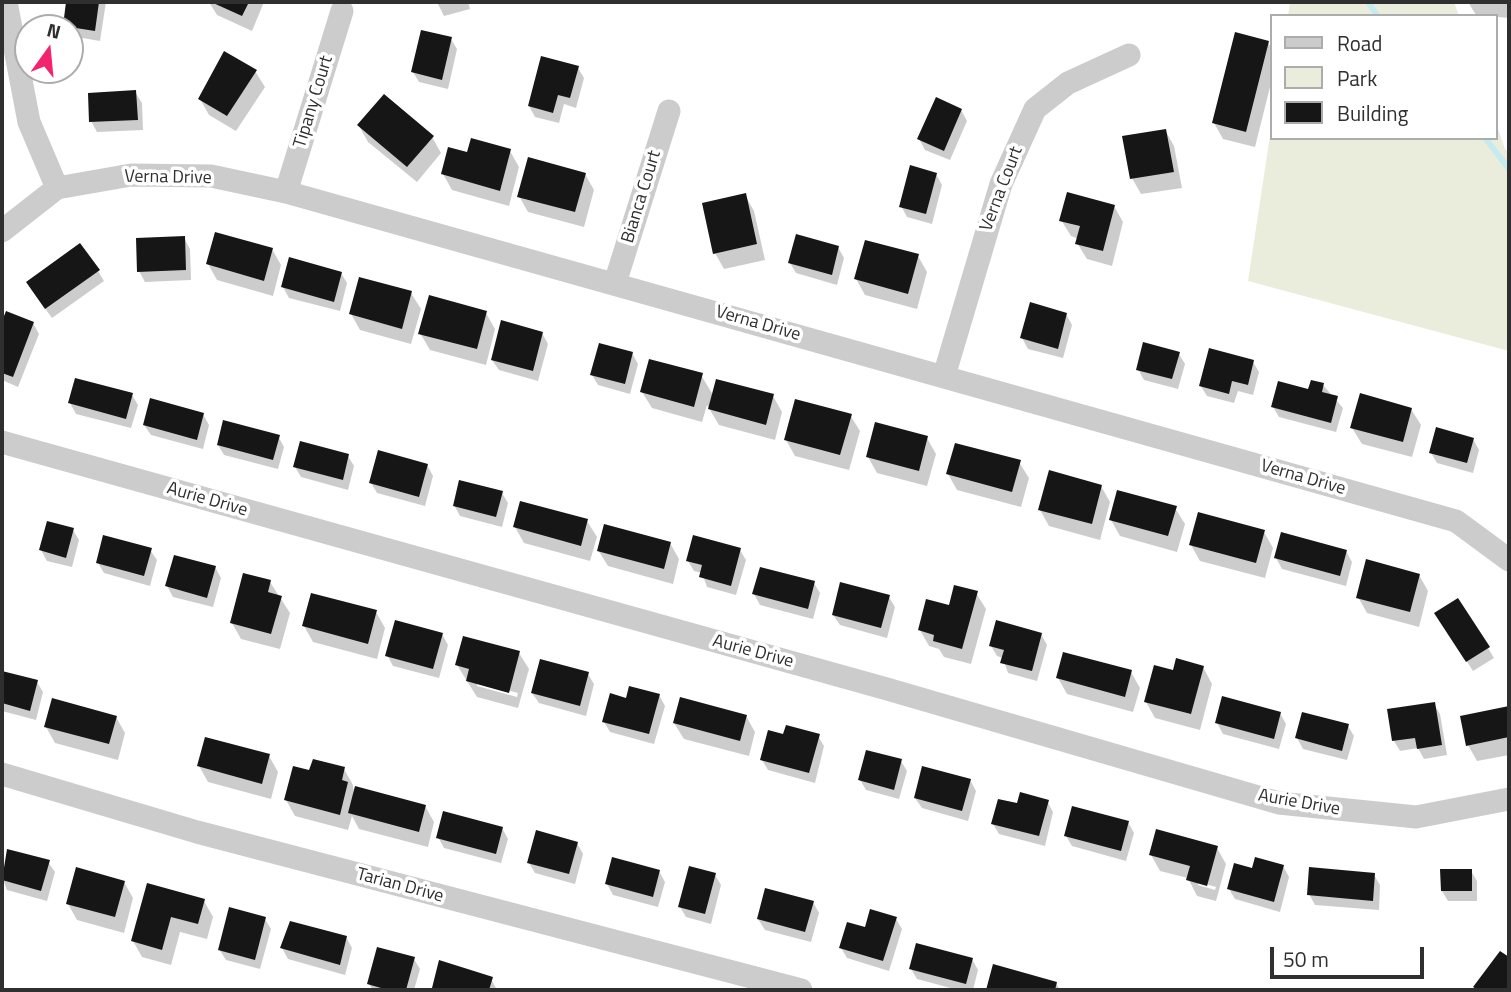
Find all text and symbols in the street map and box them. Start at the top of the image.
north arrow [14,14,84,84]
text: N [44,14,64,46]
legend [1270,14,1497,140]
text: Road [1337,27,1382,59]
street label: Tipany Court [290,53,338,151]
text: Park [1337,62,1377,94]
text: Building [1337,97,1408,129]
street label: Verna Court [976,144,1028,234]
street label: Bianca Court [618,148,666,246]
street label: Verna Drive [124,166,212,190]
street label: Verna Drive [713,302,803,346]
street label: Verna Drive [1258,456,1348,500]
street label: Aurie Drive [164,478,250,522]
street label: Aurie Drive [710,631,796,673]
street label: Aurie Drive [1256,785,1342,821]
street label: Tarian Drive [354,864,446,908]
scale bar [1273,932,1427,976]
text: 50 m [1283,943,1329,975]

